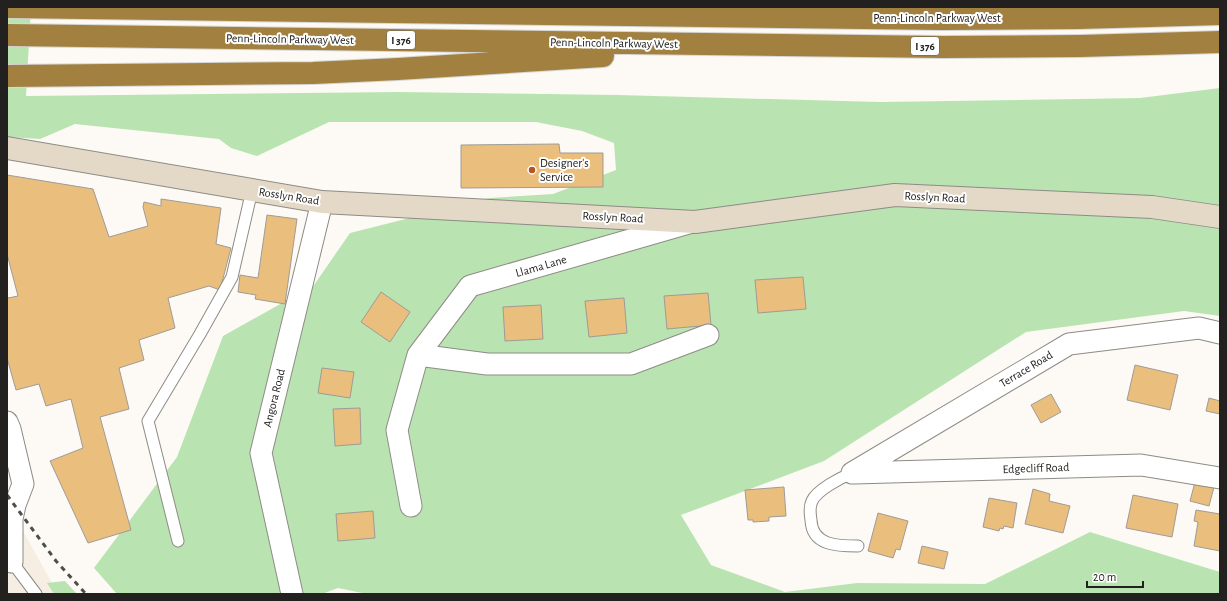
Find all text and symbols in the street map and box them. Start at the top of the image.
street label: Penn-Lincoln Parkway West [873,12,1001,25]
road number: I 376 [387,31,415,49]
street label: Penn-Lincoln Parkway West [226,32,354,47]
street label: Penn-Lincoln Parkway West [550,36,678,51]
road number: I 376 [911,37,939,55]
place label: Designer's Service [540,157,589,183]
marker: Designer's Service [527,165,537,175]
street label: Rosslyn Road [258,185,320,208]
street label: Rosslyn Road [904,189,966,206]
street label: Rosslyn Road [582,209,644,226]
street label: Llama Lane [514,253,568,279]
street label: Terrace Road [997,348,1055,390]
street label: Angora Road [261,368,287,428]
street label: Edgecliff Road [1002,461,1070,475]
scale bar [1087,563,1143,589]
text: 20 m [1093,571,1116,583]

